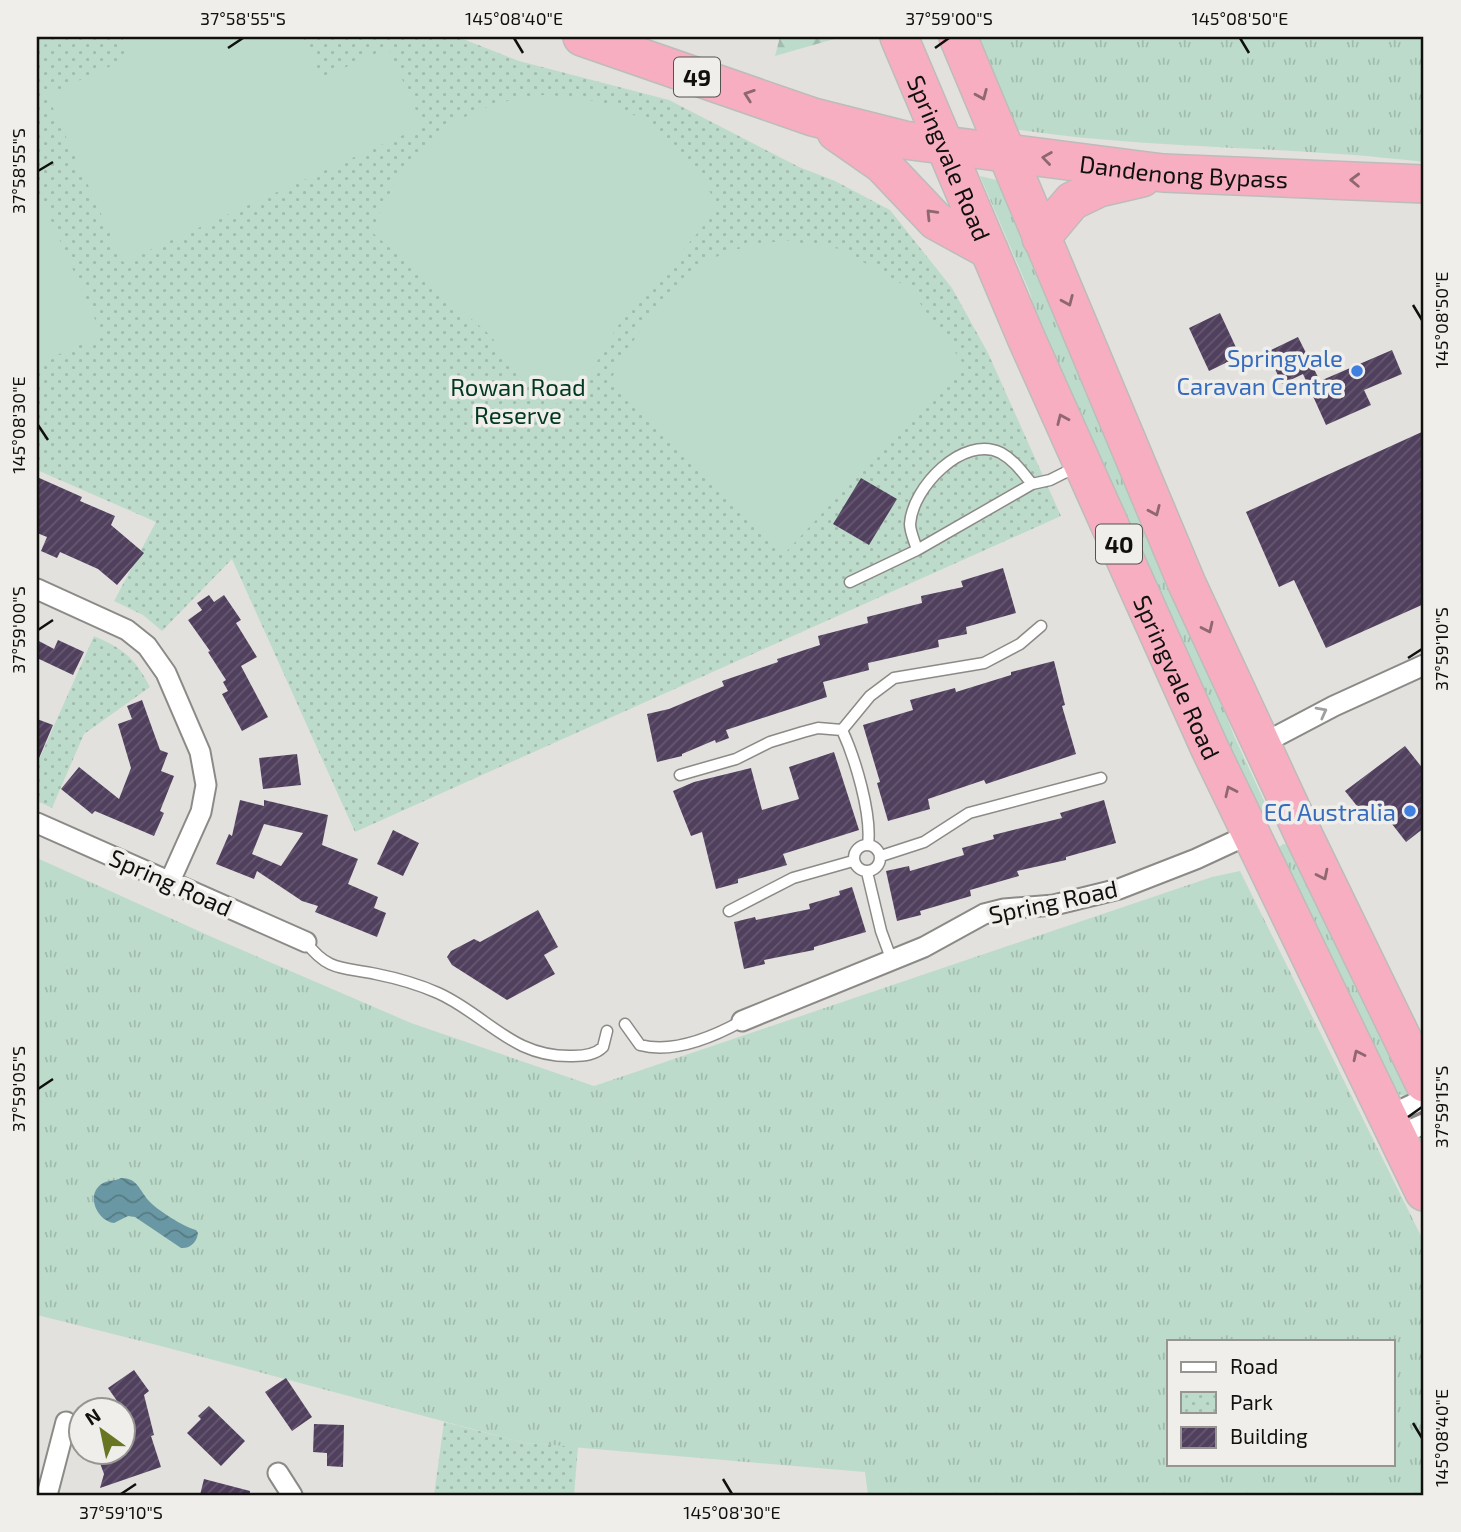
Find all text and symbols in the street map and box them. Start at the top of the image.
text: 37°58'55"S [200,7,286,29]
text: 145°08'40"E [465,7,563,29]
text: 37°59'00"S [905,7,993,29]
text: 145°08'50"E [1192,7,1288,29]
road number: 49 [674,58,720,96]
street label: Springvale Road [902,71,998,245]
one-way arrow [974,87,988,100]
one-way arrow [743,89,755,103]
text: 37°58'55"S [7,128,29,214]
street label: Dandenong Bypass [1078,148,1289,193]
one-way arrow [1041,151,1053,166]
one-way arrow [1349,172,1360,187]
one-way arrow [927,209,940,222]
text: 145°08'50"E [1430,272,1452,368]
one-way arrow [1059,295,1073,307]
place label: Springvale Caravan Centre [1176,343,1343,400]
marker: Springvale Caravan Centre [1349,363,1365,379]
park label: Rowan Road Reserve [450,372,586,429]
text: 145°08'30"E [7,376,29,474]
one-way arrow [1056,413,1070,426]
one-way arrow [1147,505,1161,517]
road number: 40 [1096,524,1142,564]
text: 37°59'00"S [7,586,29,674]
street label: Springvale Road [1128,590,1227,764]
text: 37°59'10"S [1430,607,1452,691]
one-way arrow [1200,621,1214,633]
one-way arrow [1315,707,1327,721]
one-way arrow [1224,786,1238,798]
place label: EG Australia [1264,797,1396,826]
marker: EG Australia [1402,803,1418,819]
street label: Spring Road [105,842,237,922]
one-way arrow [1315,868,1329,880]
street label: Spring Road [986,873,1120,929]
text: 37°59'05"S [7,1046,29,1132]
one-way arrow [1352,1050,1366,1062]
text: 37°59'15"S [1430,1066,1452,1148]
legend [1167,1340,1394,1466]
text: Road [1230,1353,1278,1378]
text: Park [1230,1389,1273,1414]
text: 145°08'40"E [1430,1389,1452,1487]
north arrow [66,1396,136,1466]
text: N [80,1403,104,1430]
text: Building [1230,1423,1308,1448]
text: 37°59'10"S [79,1501,163,1523]
text: 145°08'30"E [683,1501,781,1523]

